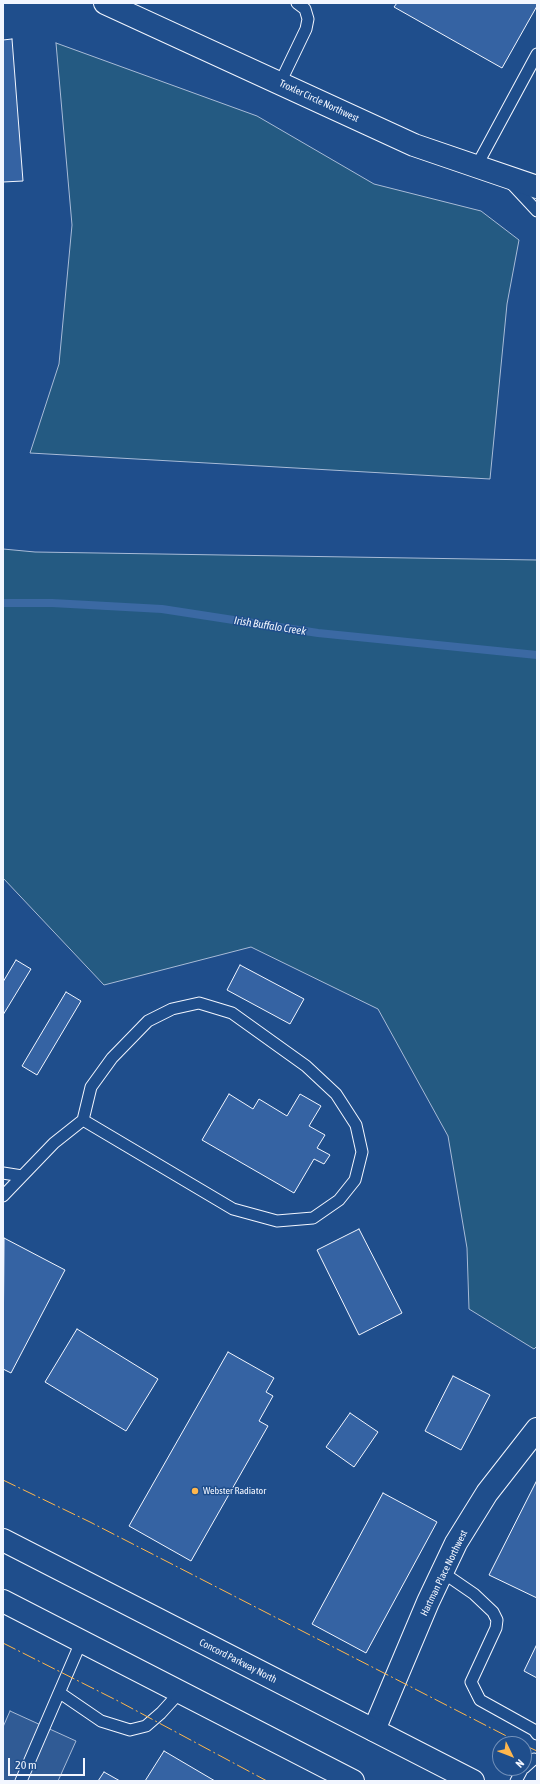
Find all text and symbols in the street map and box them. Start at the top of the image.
street label: Troxler Circle Northwest [277,77,361,125]
water label: Irish Buffalo Creek [233,614,307,638]
place label: Webster Radiator [203,1485,266,1497]
marker: Webster Radiator [190,1486,200,1496]
street label: Hartman Place Northwest [418,1528,470,1618]
street label: Concord Parkway North [197,1636,279,1686]
north arrow [492,1736,532,1776]
scale bar [10,1750,87,1776]
text: N [513,1757,527,1770]
text: 20 m [15,1758,37,1772]

